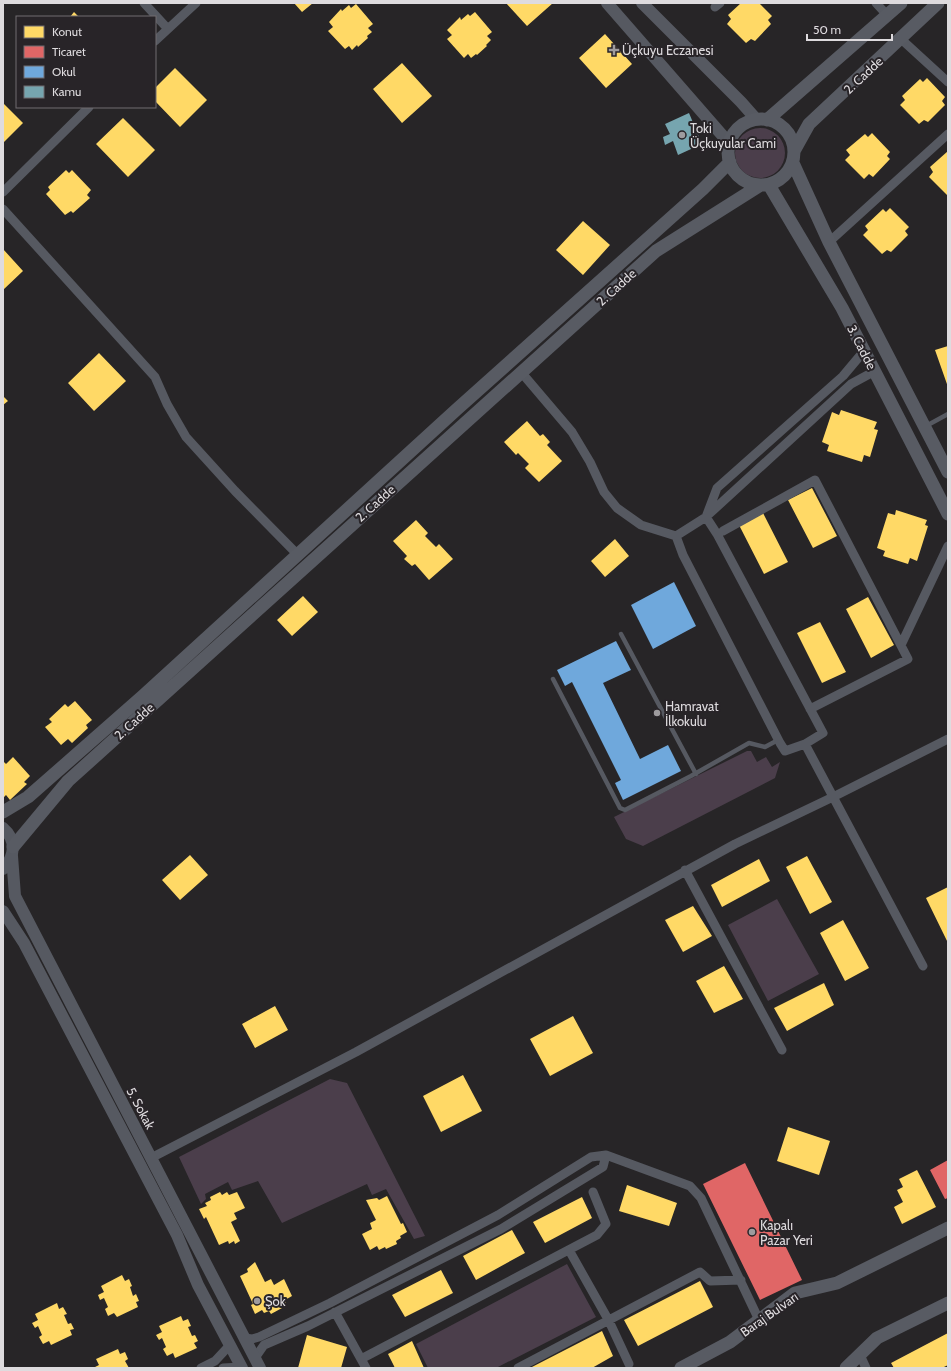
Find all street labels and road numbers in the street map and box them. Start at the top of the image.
street label: 2. Cadde [840,53,886,97]
street label: 2. Cadde [593,265,639,309]
street label: 3. Cadde [844,322,880,372]
street label: 2. Cadde [352,481,398,525]
street label: 2. Cadde [111,699,157,743]
street label: 5. Sokak [123,1084,159,1132]
street label: Baraj Bulvarı [737,1288,802,1341]

